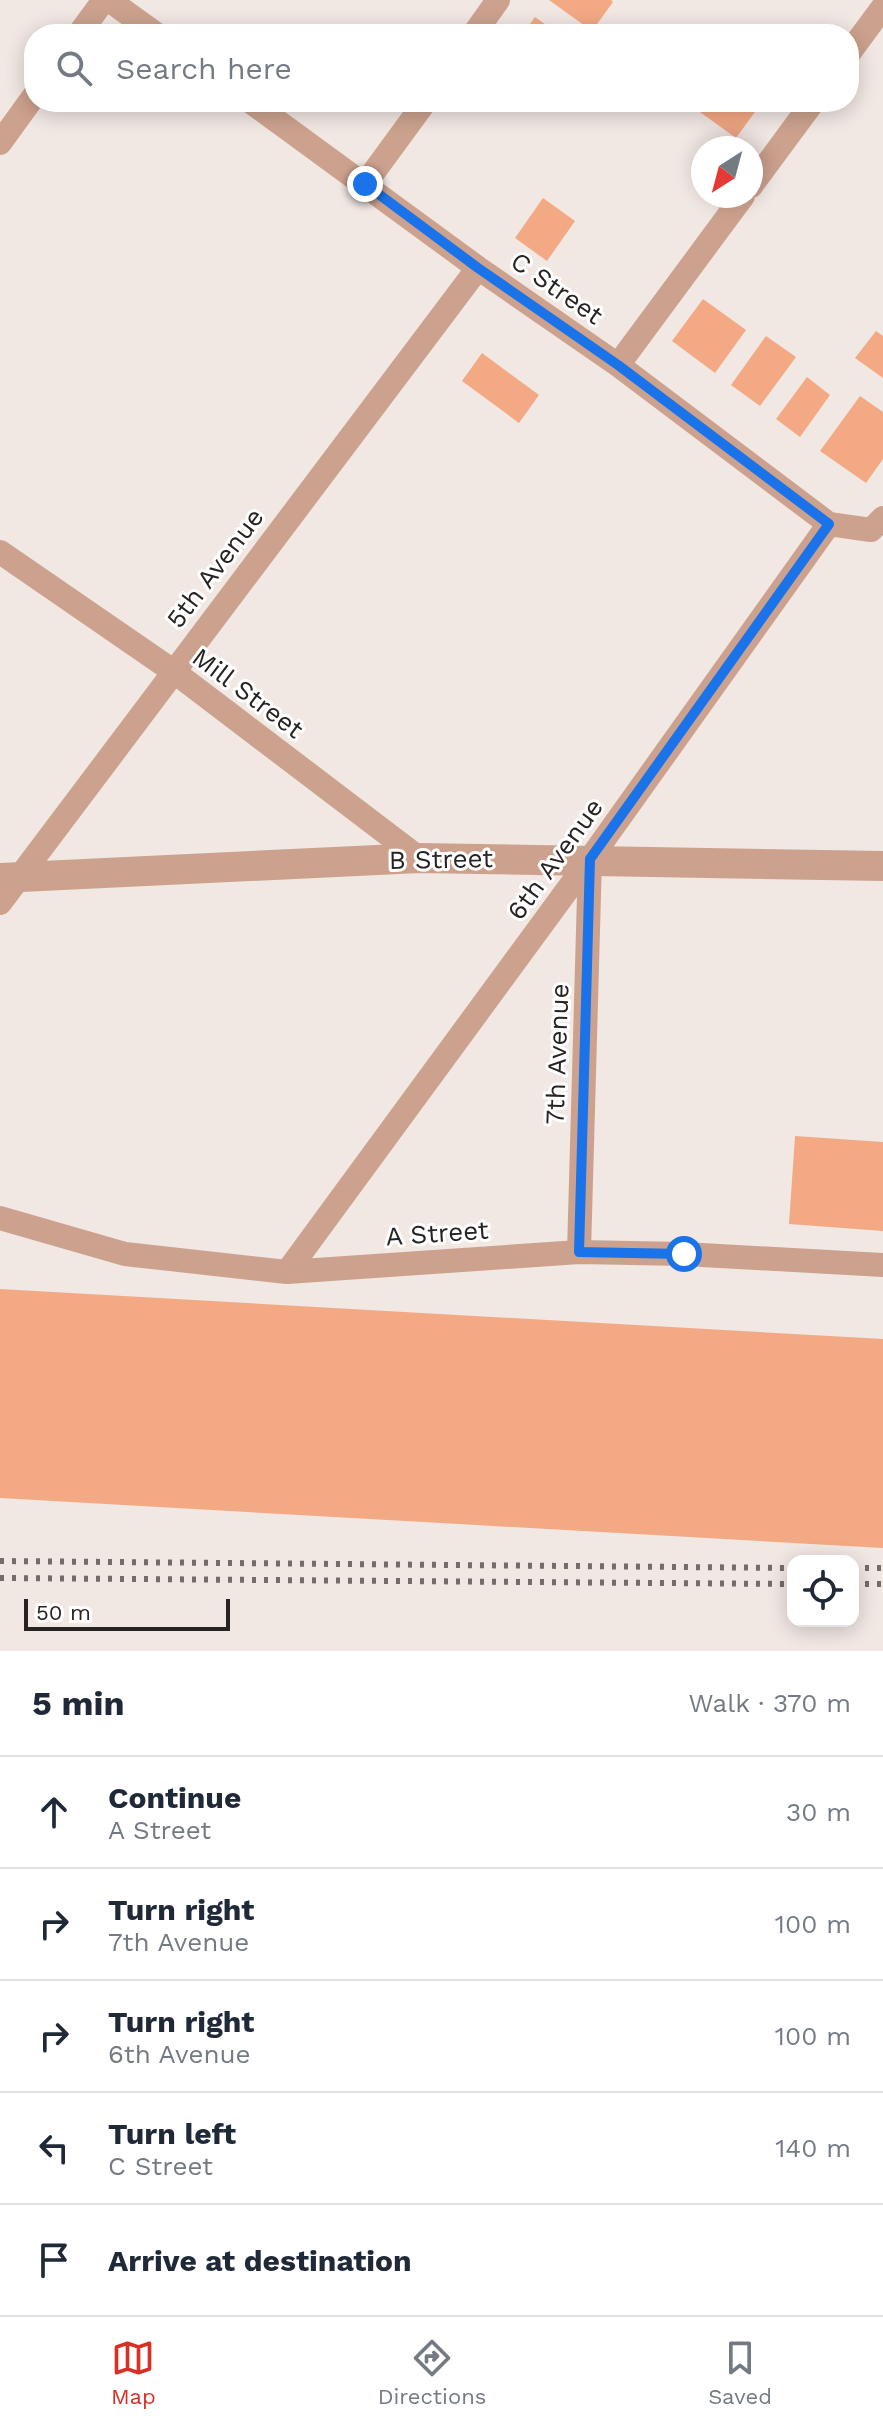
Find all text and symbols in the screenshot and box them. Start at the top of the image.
search box [24,24,859,112]
icon: search [52,46,96,90]
text: Search here [116,51,292,86]
north arrow [691,136,763,208]
route end [347,166,383,202]
street label: C Street [505,246,609,330]
street label: 5th Avenue [160,502,270,634]
street label: Mill Street [187,642,310,745]
street label: 6th Avenue [501,793,609,925]
street label: B Street [389,843,493,875]
street label: 7th Avenue [540,983,574,1125]
street label: A Street [384,1214,490,1252]
route start [666,1236,702,1272]
map controls [787,1555,859,1627]
button: locate [787,1555,859,1627]
scale bar [24,1595,230,1631]
text: 50 m [36,1600,91,1625]
text: 5 min [32,1683,125,1723]
text: Walk · 370 m [689,1688,851,1718]
text: Continue [108,1780,241,1815]
icon: ahead [32,1790,76,1834]
text: 30 m [786,1797,851,1827]
text: A Street [108,1815,211,1845]
text: Turn right [108,1892,254,1927]
icon: right [32,1902,76,1946]
text: 100 m [775,1909,851,1939]
text: 7th Avenue [108,1927,249,1957]
text: Turn right [108,2004,254,2039]
icon: right [32,2014,76,2058]
text: 100 m [775,2021,851,2051]
text: 6th Avenue [108,2039,251,2069]
text: Turn left [108,2116,236,2151]
icon: left [32,2126,76,2170]
text: 140 m [775,2133,851,2163]
text: C Street [108,2151,213,2181]
icon: arrive [32,2238,76,2282]
text: Arrive at destination [108,2243,412,2278]
tab: Map [111,2336,156,2409]
tab: Directions [378,2336,486,2409]
tab: Saved [708,2336,772,2409]

